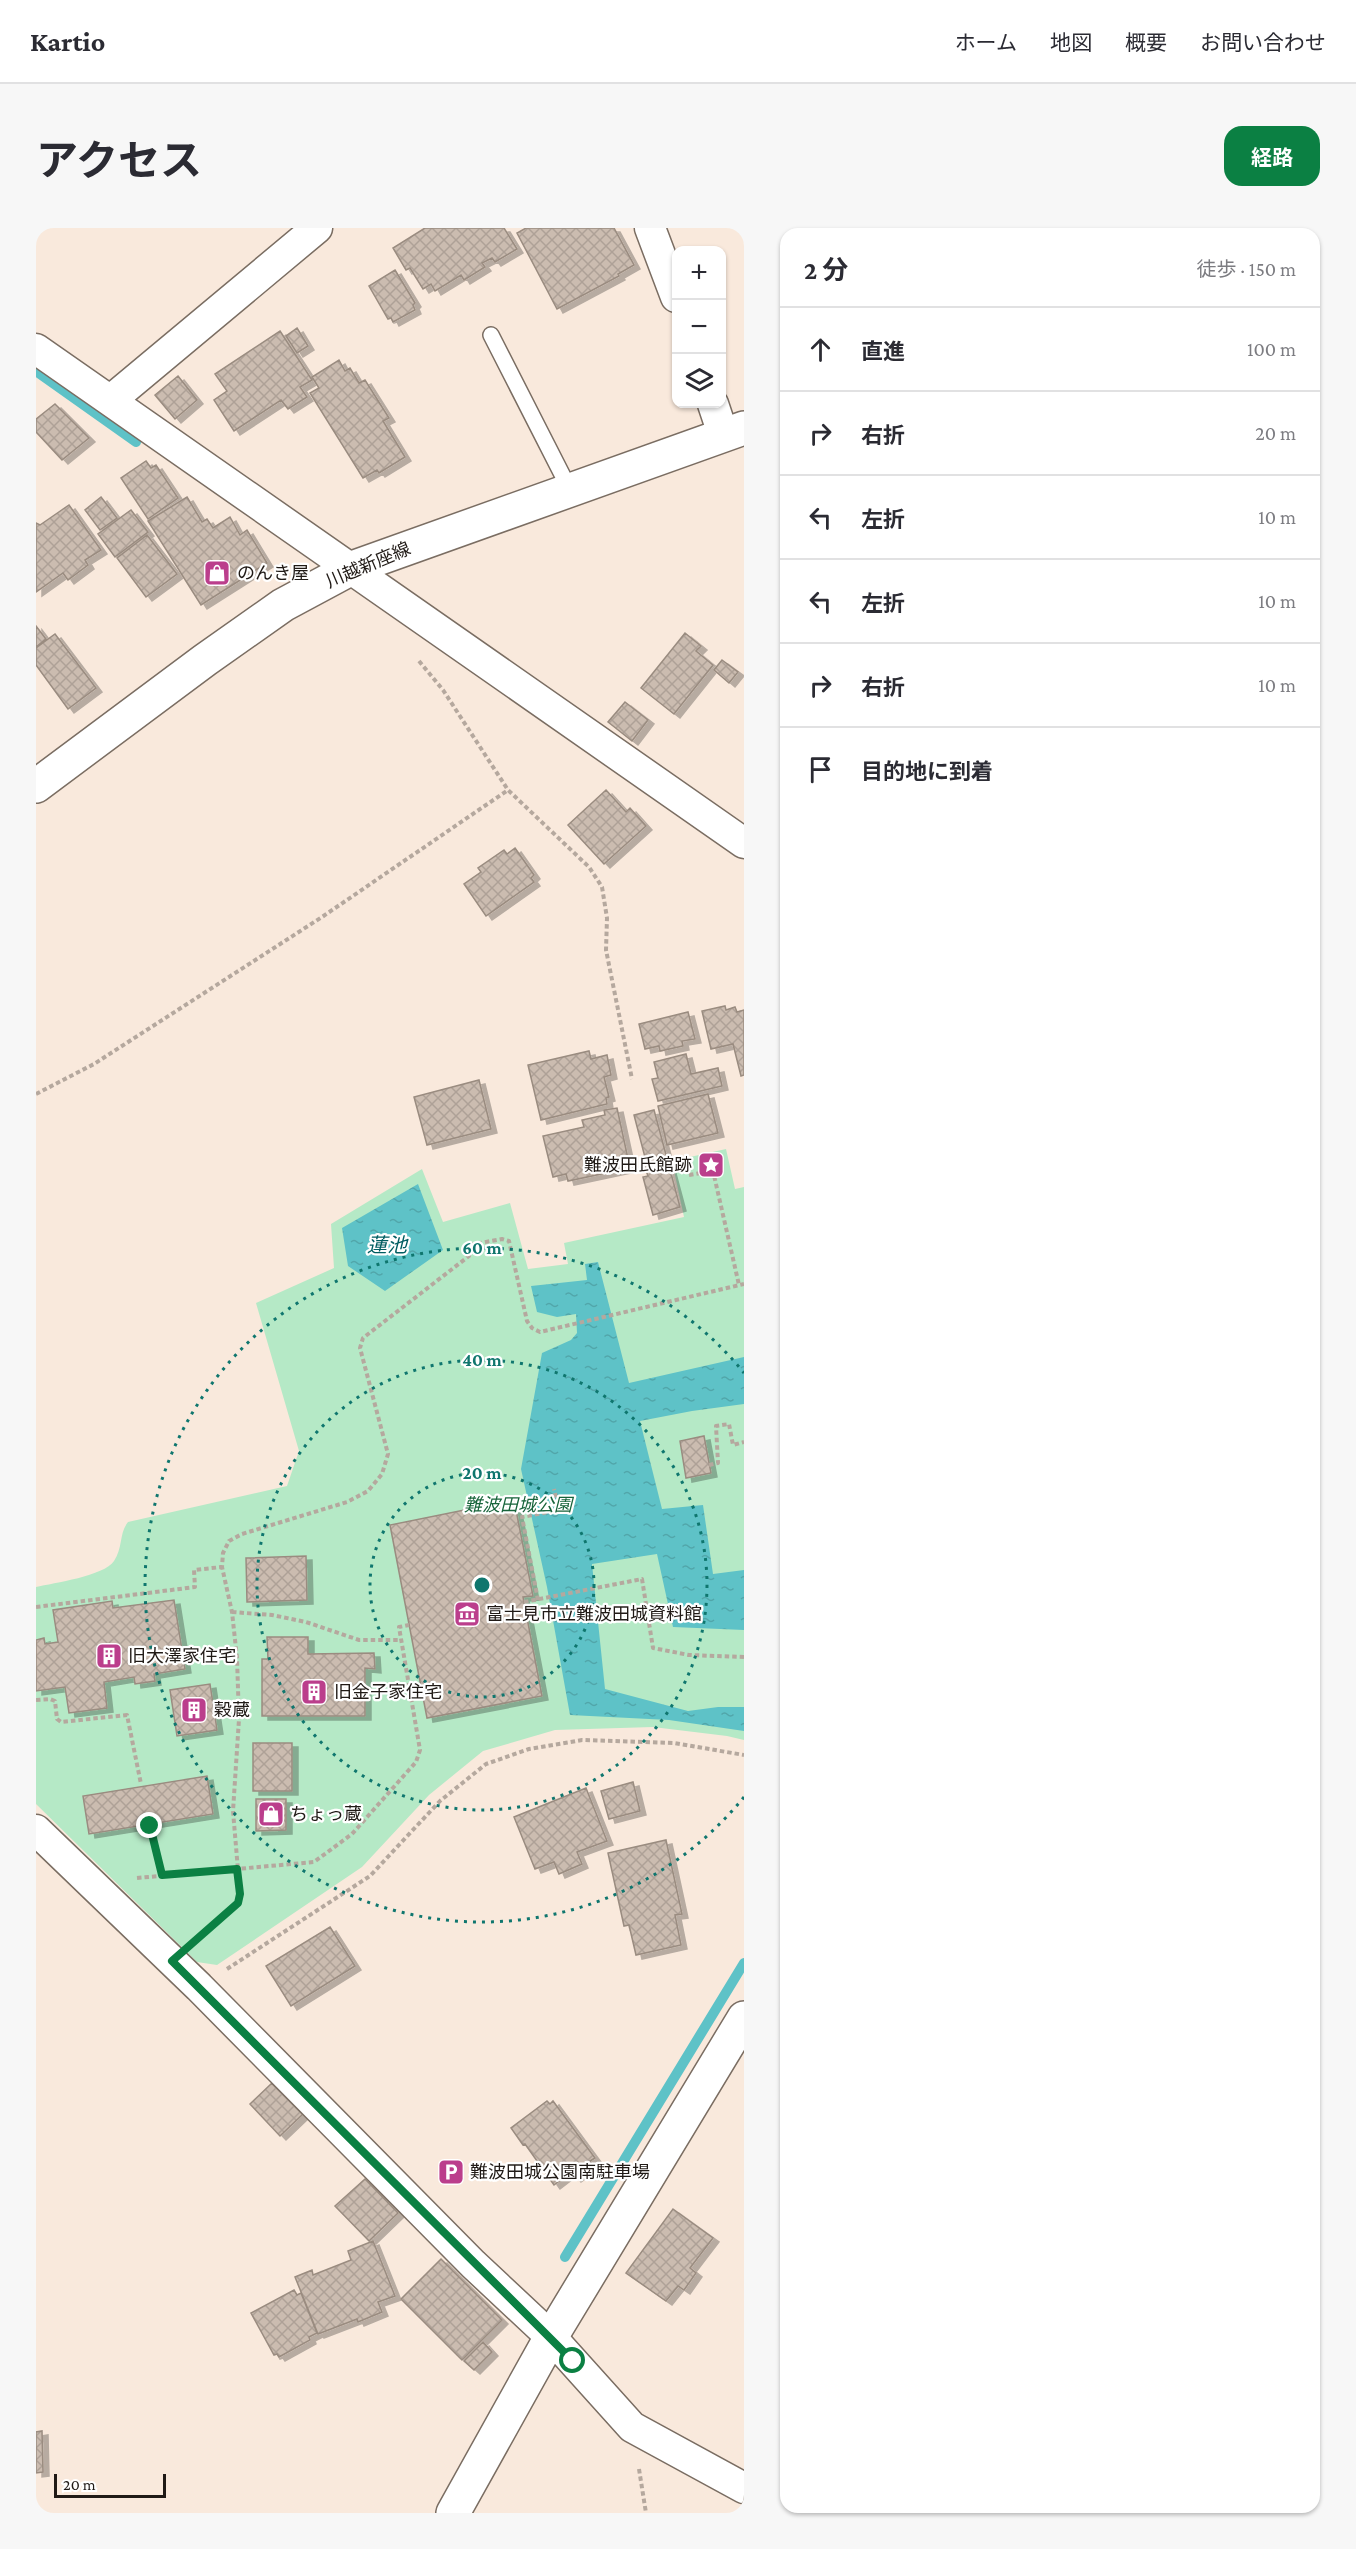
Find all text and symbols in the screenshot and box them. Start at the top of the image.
text: Kartio [30,26,105,57]
text: ホーム [955,31,1017,55]
text: 地図 [1050,31,1092,55]
text: 概要 [1125,31,1167,55]
text: お問い合わせ [1200,31,1326,55]
button: 経路 [1224,126,1320,186]
text: アクセス [36,137,202,184]
map controls [672,246,726,408]
button: + [672,246,726,300]
text: 2 分 [804,256,848,285]
text: 徒歩 · 150 m [1196,258,1296,280]
button: − [672,300,726,354]
icon: ahead [804,333,837,366]
text: 100 m [1247,338,1296,360]
text: 直進 [861,339,905,364]
button: layers [672,354,726,408]
icon: right [804,417,837,450]
text: 20 m [1255,422,1296,444]
text: 右折 [861,423,905,448]
icon: left [804,501,837,534]
text: 10 m [1258,506,1296,528]
text: 左折 [861,507,905,532]
street label: 川越新座線 [323,538,413,592]
shop icon: のんき屋 [202,558,232,588]
place label: のんき屋 [237,563,309,583]
icon: left [804,585,837,618]
text: 10 m [1258,590,1296,612]
text: 左折 [861,591,905,616]
icon: right [804,669,837,702]
text: 10 m [1258,674,1296,696]
text: 右折 [861,675,905,700]
icon: arrive [804,753,837,786]
text: 目的地に到着 [861,759,993,784]
place icon: 難波田氏館跡 [696,1150,726,1180]
place label: 難波田氏館跡 [584,1155,692,1175]
water label: 蓮池 [367,1234,409,1256]
text: 60 m [462,1238,502,1258]
text: 40 m [462,1350,502,1370]
text: 20 m [463,1463,502,1483]
park label: 難波田城公園 [464,1495,575,1515]
centre of rings [472,1575,492,1595]
museum icon: 富士見市立難波田城資料館 [452,1599,482,1629]
place label: 富士見市立難波田城資料館 [486,1604,702,1624]
building icon: 旧大澤家住宅 [94,1641,124,1671]
place label: 旧大澤家住宅 [128,1646,236,1666]
building icon: 旧金子家住宅 [299,1677,329,1707]
place label: 旧金子家住宅 [334,1682,442,1702]
building icon: 穀蔵 [179,1695,209,1725]
place label: 穀蔵 [214,1700,250,1720]
shop icon: ちょっ蔵 [256,1799,286,1829]
place label: ちょっ蔵 [290,1804,362,1824]
route end [136,1812,162,1838]
parking icon: 難波田城公園南駐車場 [436,2157,466,2187]
place label: 難波田城公園南駐車場 [470,2162,650,2182]
route start [559,2347,585,2373]
scale bar [54,2471,166,2498]
text: 20 m [63,2476,96,2493]

